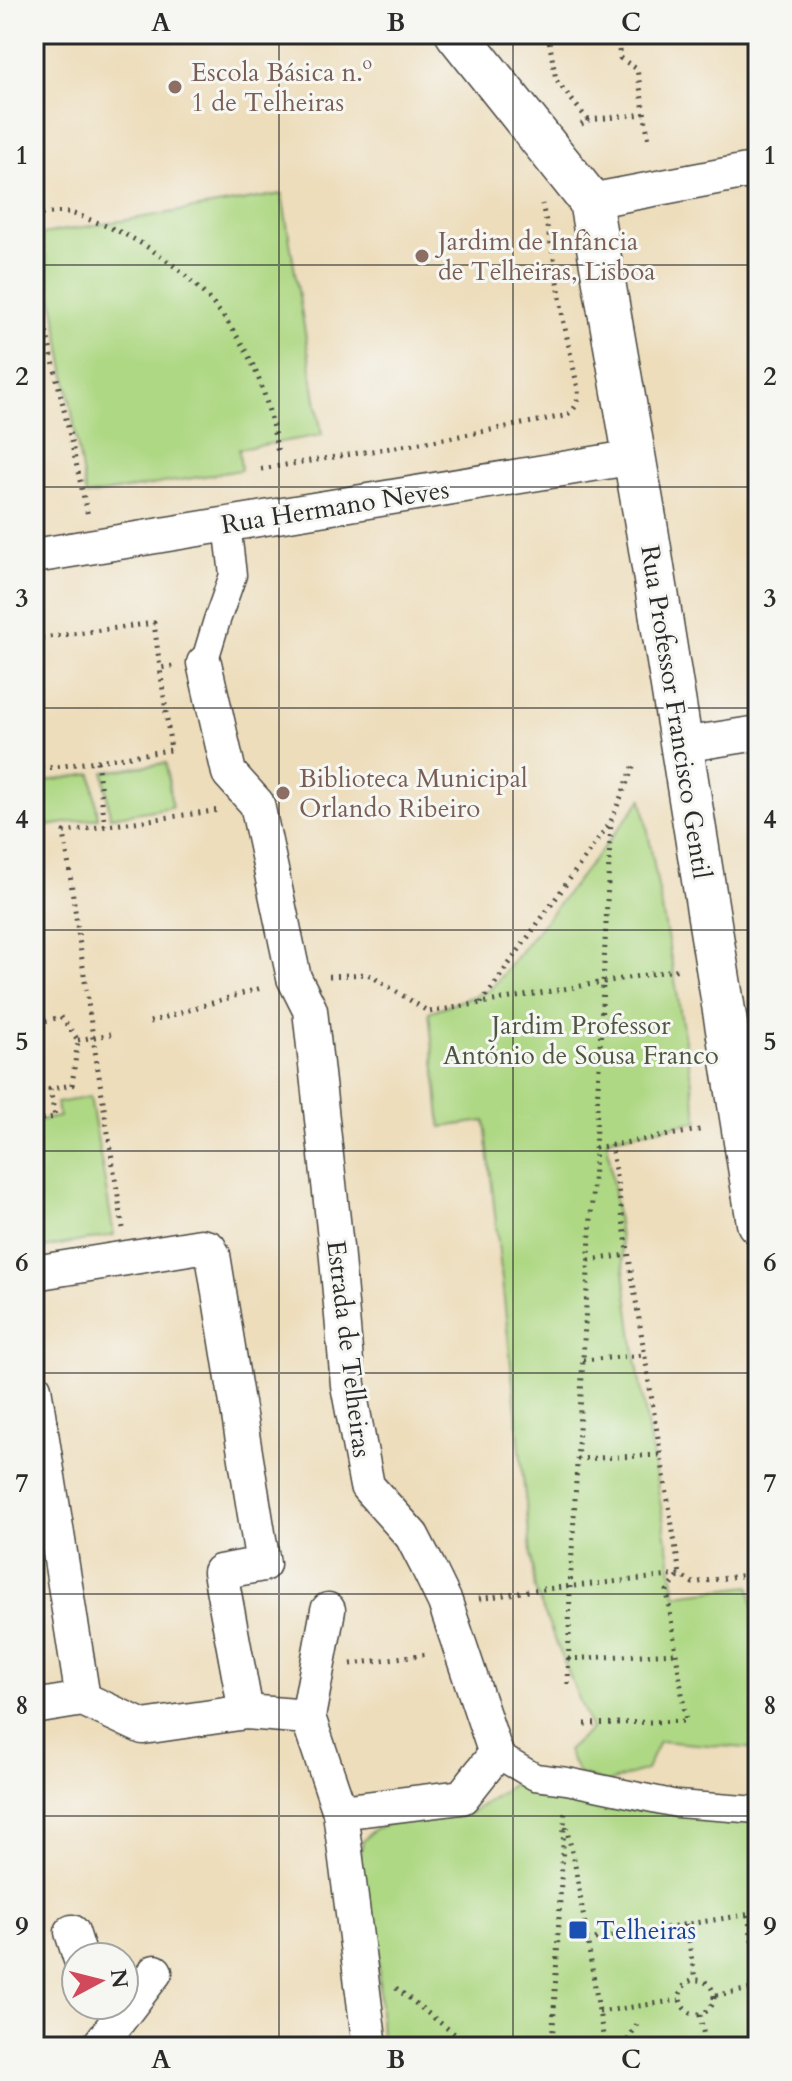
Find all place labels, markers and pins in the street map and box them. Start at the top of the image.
place label: Escola Básica n.º 1 de Telheiras [191,55,373,120]
marker: Escola Básica n.º 1 de Telheiras [166,78,184,96]
place label: Jardim de Infância de Telheiras, Lisboa [434,224,655,289]
marker: Jardim de Infância de Telheiras, Lisboa [413,247,431,265]
place label: Biblioteca Municipal Orlando Ribeiro [299,761,528,826]
marker: Biblioteca Municipal Orlando Ribeiro [274,784,292,802]
place label: Telheiras [596,1913,696,1948]
marker: Telheiras [567,1919,589,1941]

